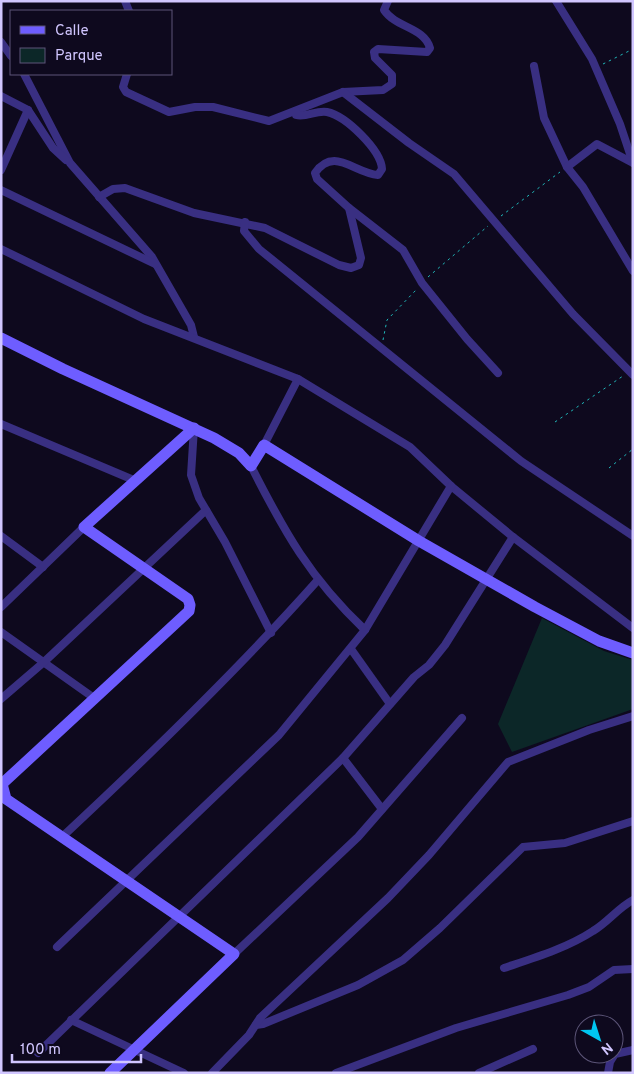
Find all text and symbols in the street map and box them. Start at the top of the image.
legend [10,10,172,75]
text: Calle [55,22,89,41]
text: Parque [55,47,103,66]
north arrow [574,1014,624,1064]
scale bar [12,1032,141,1064]
text: N [597,1038,615,1058]
text: 100 m [20,1041,61,1060]

